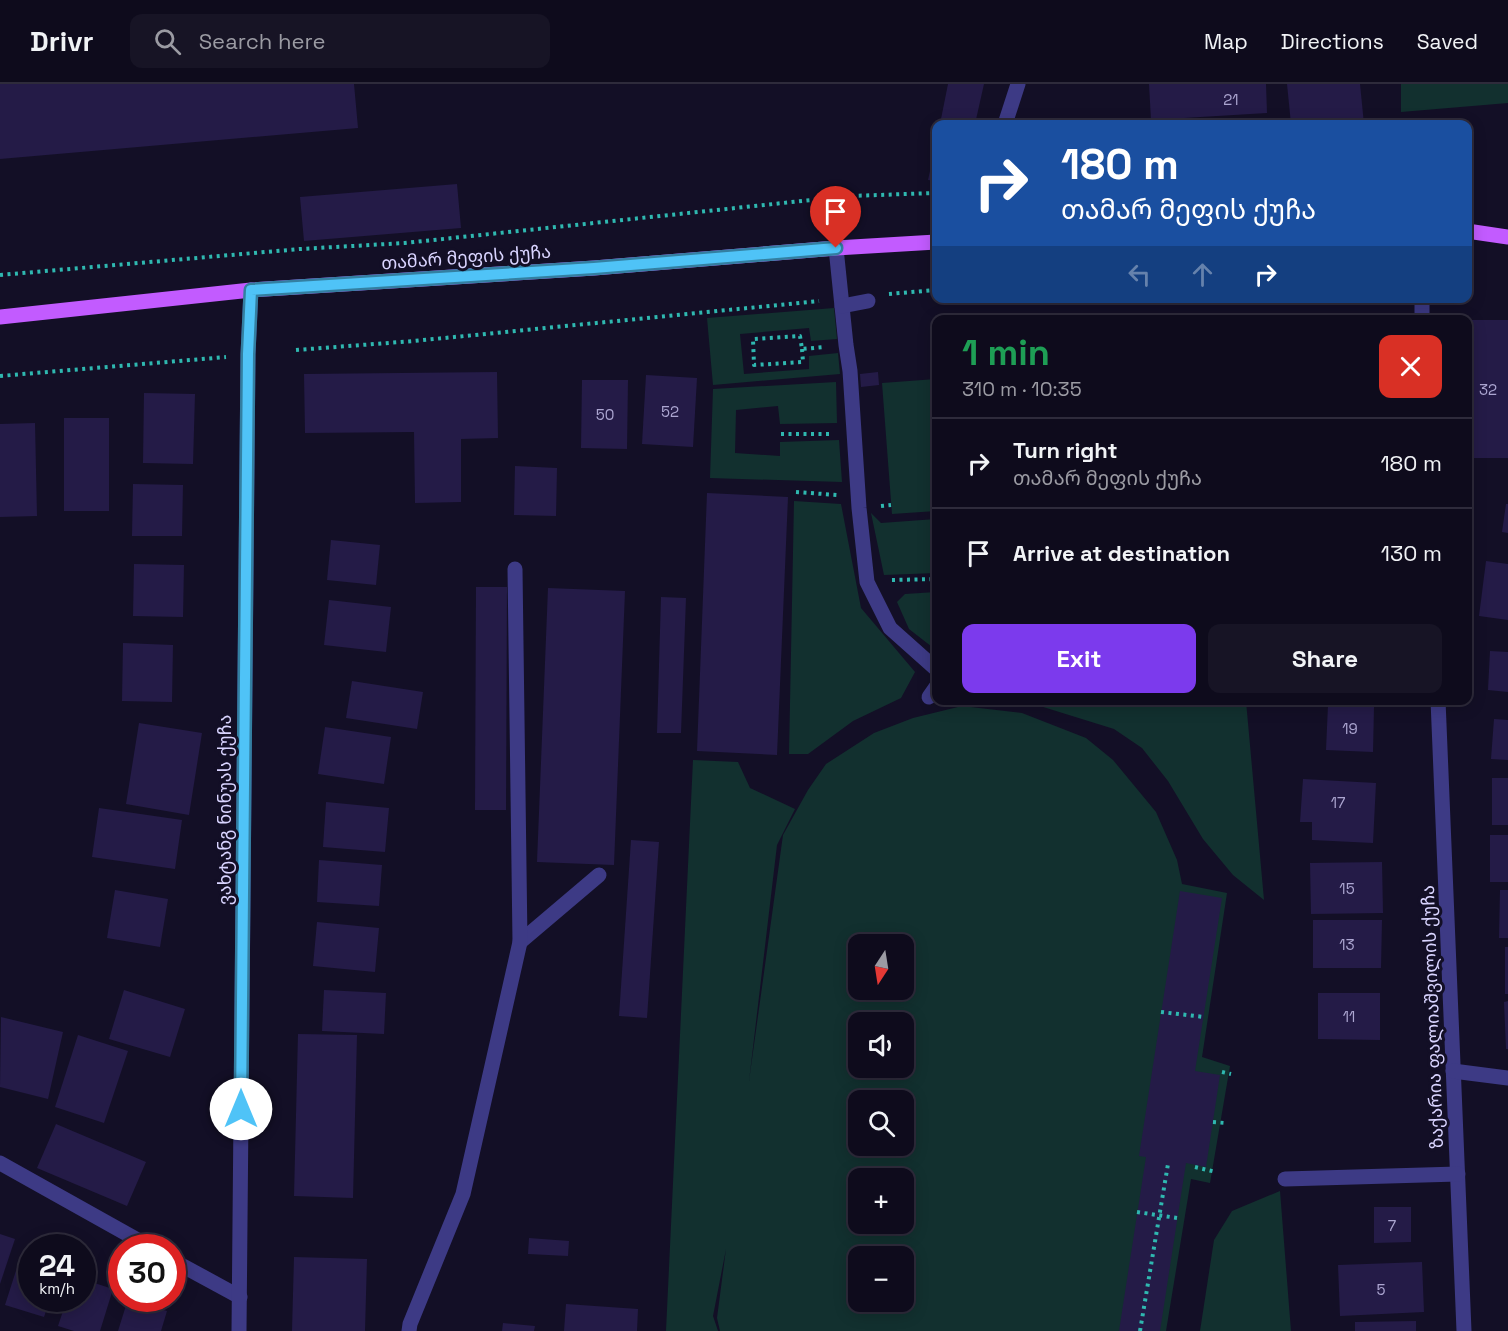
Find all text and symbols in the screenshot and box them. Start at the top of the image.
search box [130,14,550,68]
text: Drivr [30,23,94,59]
icon: search [151,25,184,58]
text: Search here [199,27,325,55]
text: Map [1204,28,1248,55]
text: Directions [1281,28,1384,55]
text: Saved [1417,28,1478,55]
house number: 21 [1223,90,1239,109]
text: 180 m [1061,138,1179,191]
icon: right [962,144,1040,222]
pin [810,186,861,248]
text: თამარ მეფის ქუჩა [1061,192,1316,227]
icon: arrive [819,195,852,228]
street label: თამარ მეფის ქუჩა [380,240,552,274]
icon: left [1123,258,1156,291]
icon: ahead [1186,258,1219,291]
icon: right [1249,258,1282,291]
text: 1 min [962,330,1050,376]
button: close [1379,335,1442,398]
text: 310 m · 10:35 [962,376,1082,402]
house number: 32 [1479,380,1497,399]
house number: 52 [661,402,679,421]
house number: 50 [596,405,614,424]
text: Turn right [1013,436,1118,464]
icon: right [962,447,995,480]
text: 180 m [1380,449,1442,477]
text: თამარ მეფის ქუჩა [1013,465,1202,491]
icon: arrive [962,537,995,570]
text: Arrive at destination [1013,539,1230,567]
text: 130 m [1381,539,1442,567]
button: Exit [962,624,1196,693]
button: Share [1208,624,1442,693]
street label: ვახტანგ ნინუას ქუჩა [213,715,236,905]
house number: 19 [1342,719,1358,738]
house number: 17 [1331,793,1345,812]
house number: 15 [1339,879,1355,898]
street label: ზაქარია ფალიაშვილის ქუჩა [1416,885,1448,1149]
north arrow [848,934,914,1000]
map controls [848,934,914,1312]
house number: 13 [1339,935,1355,954]
house number: 11 [1343,1007,1355,1026]
button: sound [848,1012,914,1078]
position arrow [209,1077,273,1141]
button: search [848,1090,914,1156]
button: + [848,1168,914,1234]
house number: 7 [1388,1216,1396,1235]
speed limit sign: 30 [108,1234,186,1312]
text: 24 [39,1246,75,1285]
button: − [848,1246,914,1312]
text: km/h [39,1279,75,1298]
house number: 5 [1377,1280,1386,1299]

